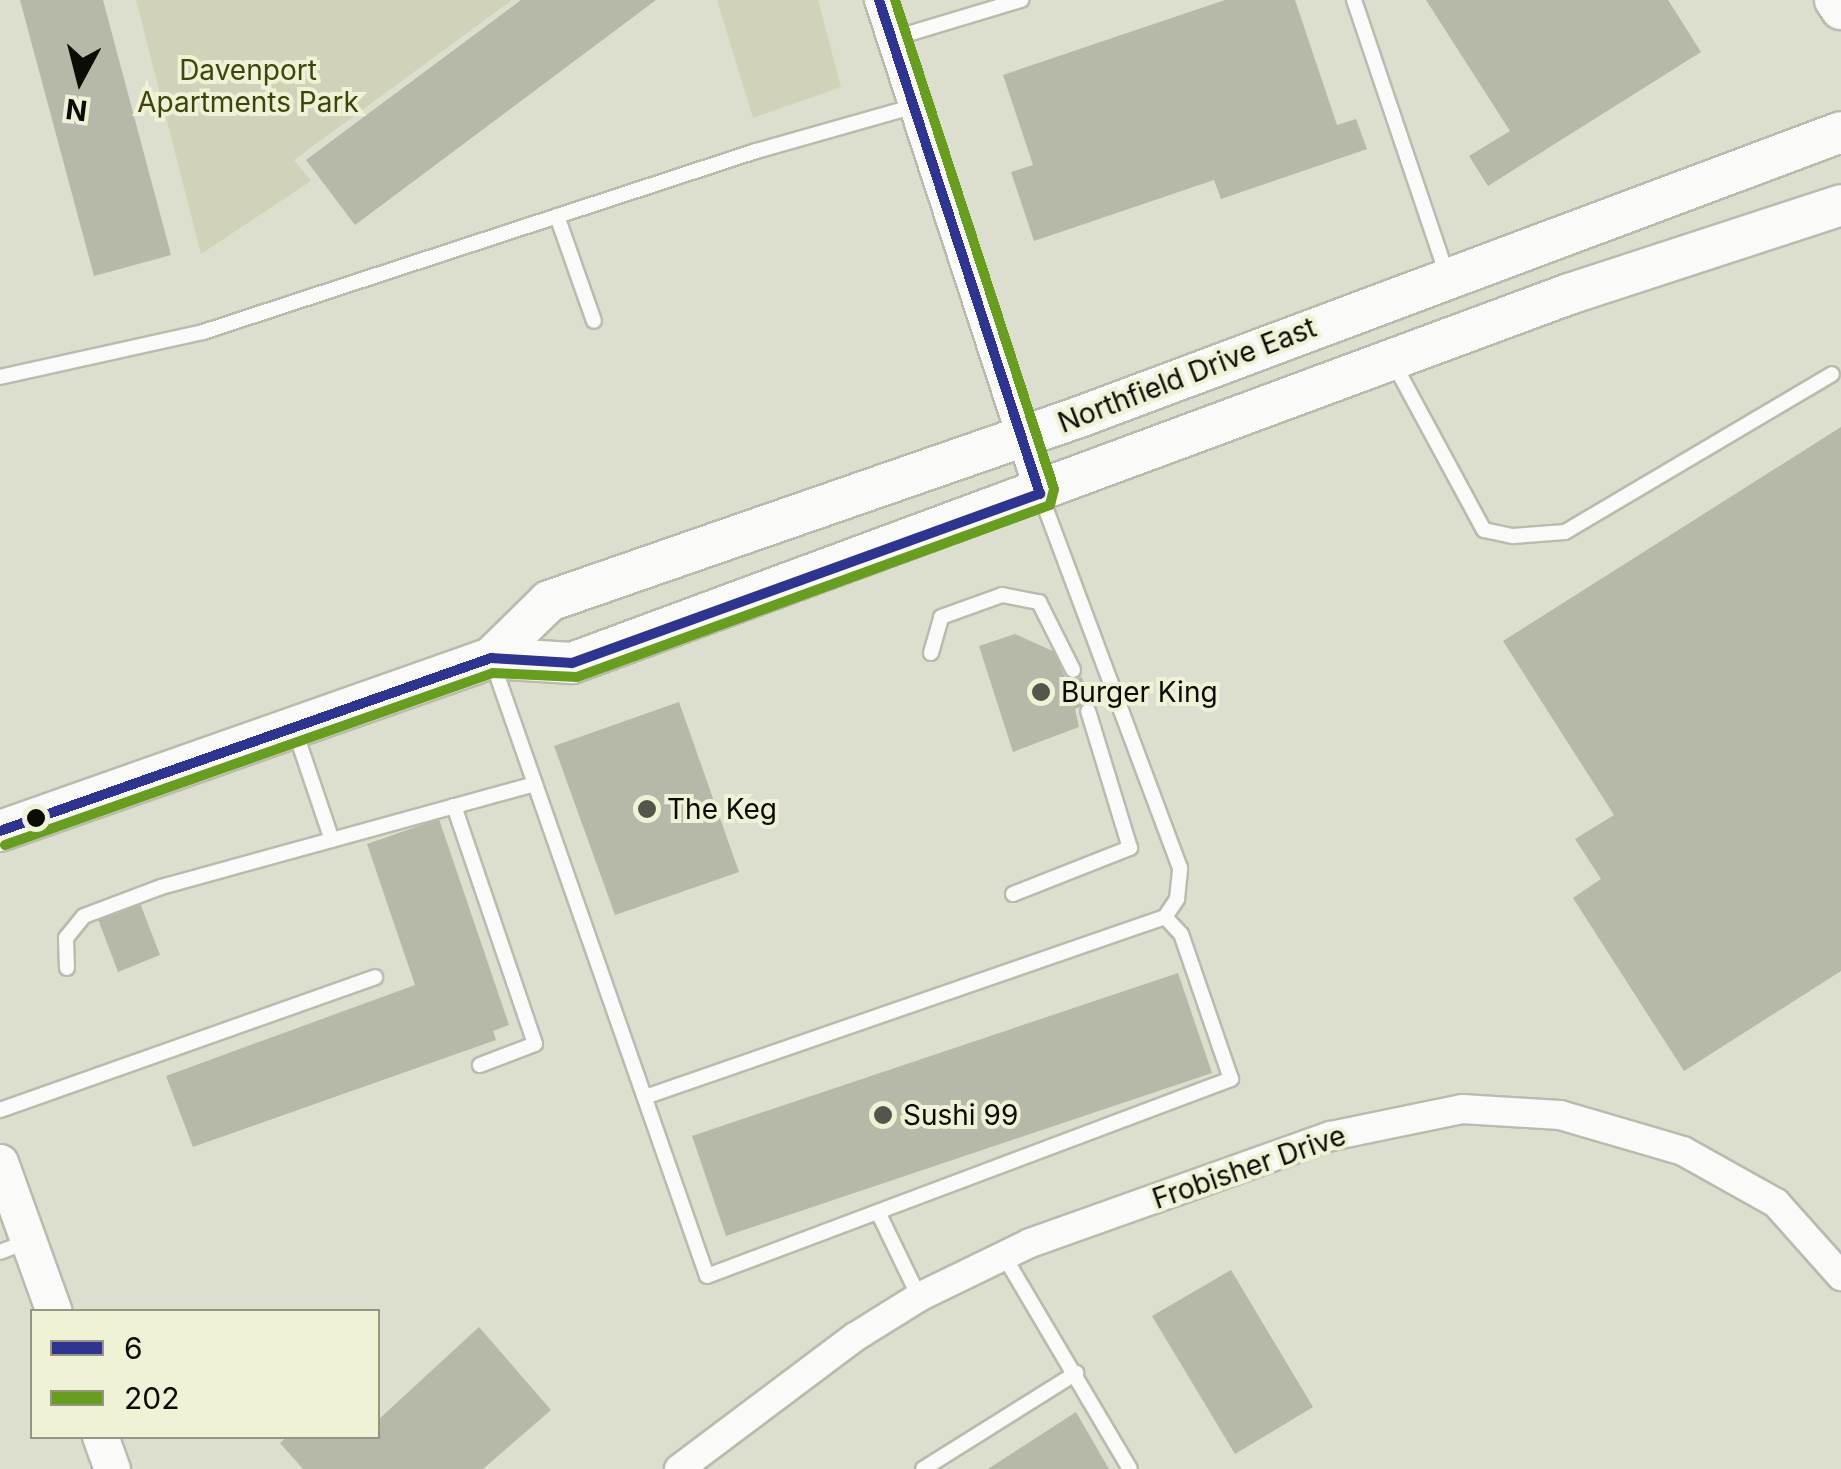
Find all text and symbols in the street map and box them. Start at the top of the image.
north arrow [30,30,130,130]
park label: Davenport Apartments Park [137,53,359,119]
text: N [64,92,89,128]
street label: Northfield Drive East [1053,310,1321,440]
place label: Burger King [1061,675,1218,709]
marker: Burger King [1030,681,1052,703]
place label: The Keg [667,792,777,826]
marker: The Keg [636,798,658,820]
unlabelled marker [26,808,46,828]
place label: Sushi 99 [903,1098,1018,1132]
marker: Sushi 99 [872,1104,894,1126]
street label: Frobisher Drive [1148,1118,1350,1216]
legend [30,1309,380,1439]
text: 6 [124,1330,143,1366]
text: 202 [124,1380,180,1416]

